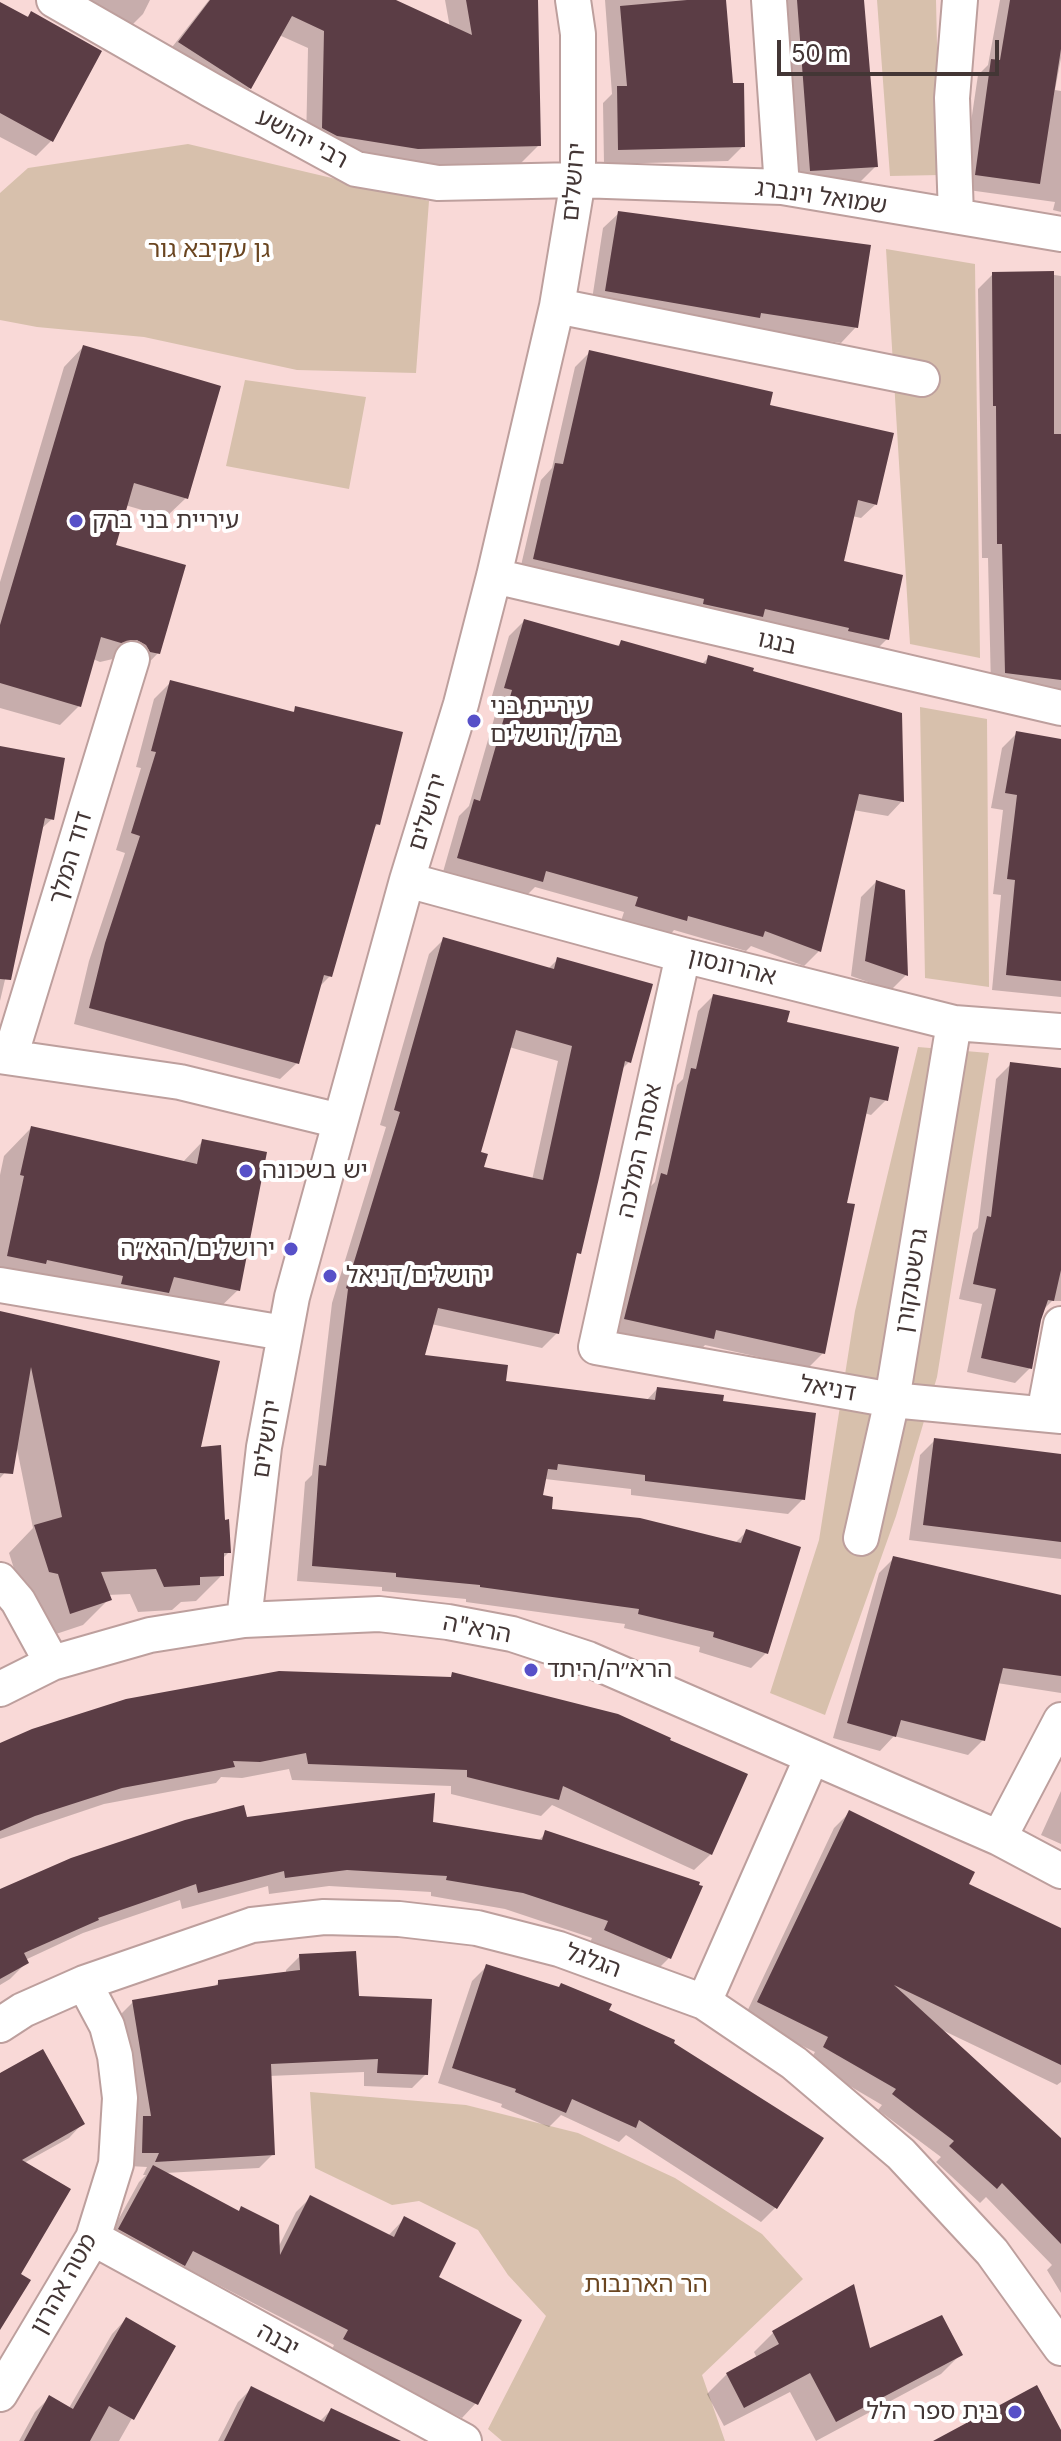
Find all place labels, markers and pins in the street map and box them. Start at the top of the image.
place label: עיריית בני ברק [92,507,239,535]
marker: עיריית בני ברק [67,512,85,530]
place label: עיריית בני ברק/ירושלים [490,693,619,749]
marker: עיריית בני ברק/ירושלים [465,712,483,730]
place label: יש בשכונה [262,1157,368,1185]
marker: יש בשכונה [237,1162,255,1180]
place label: ירושלים/הרא״ה [121,1235,275,1263]
marker: ירושלים/הרא״ה [282,1240,300,1258]
place label: ירושלים/דניאל [346,1262,490,1290]
marker: ירושלים/דניאל [321,1267,339,1285]
place label: הרא״ה/היתד [547,1656,672,1684]
marker: הרא״ה/היתד [522,1661,540,1679]
place label: בית ספר הלל [867,2398,999,2426]
marker: בית ספר הלל [1006,2403,1024,2421]

